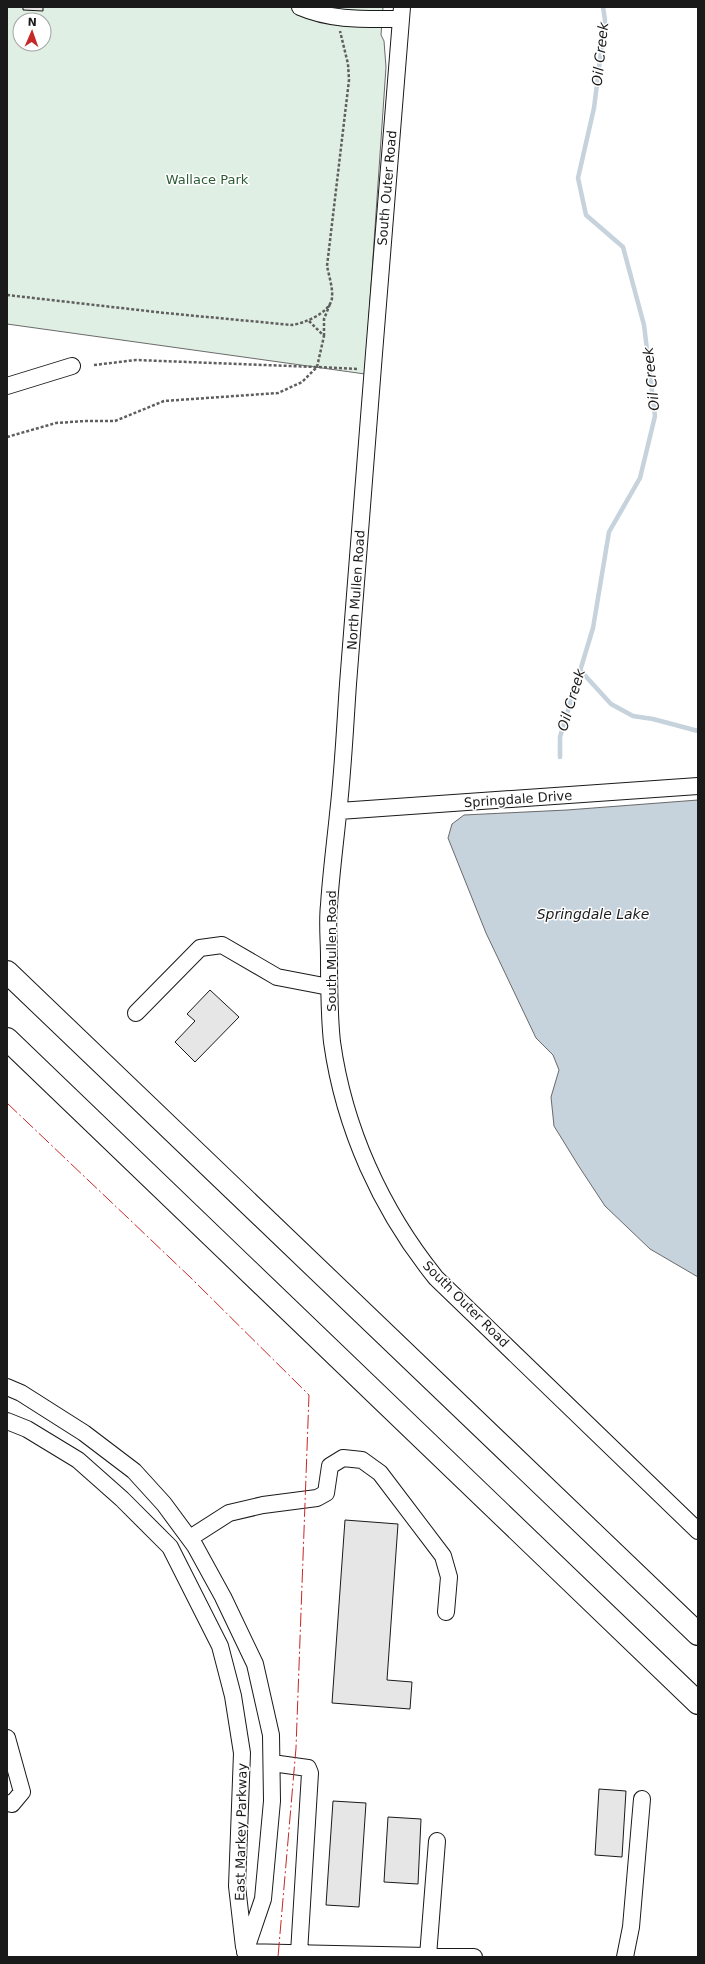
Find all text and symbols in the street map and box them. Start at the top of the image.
north arrow [12,12,52,52]
text: N [27,16,37,29]
water label: Oil Creek [589,20,611,87]
street label: South Outer Road [374,130,400,246]
park label: Wallace Park [166,172,249,187]
water label: Oil Creek [640,345,662,412]
street label: North Mullen Road [344,530,368,650]
water label: Oil Creek [554,666,588,733]
street label: Springdale Drive [463,788,573,810]
street label: South Mullen Road [324,890,339,1012]
water label: Springdale Lake [537,906,649,922]
street label: South Outer Road [420,1258,512,1350]
street label: East Markey Parkway [232,1763,250,1901]

